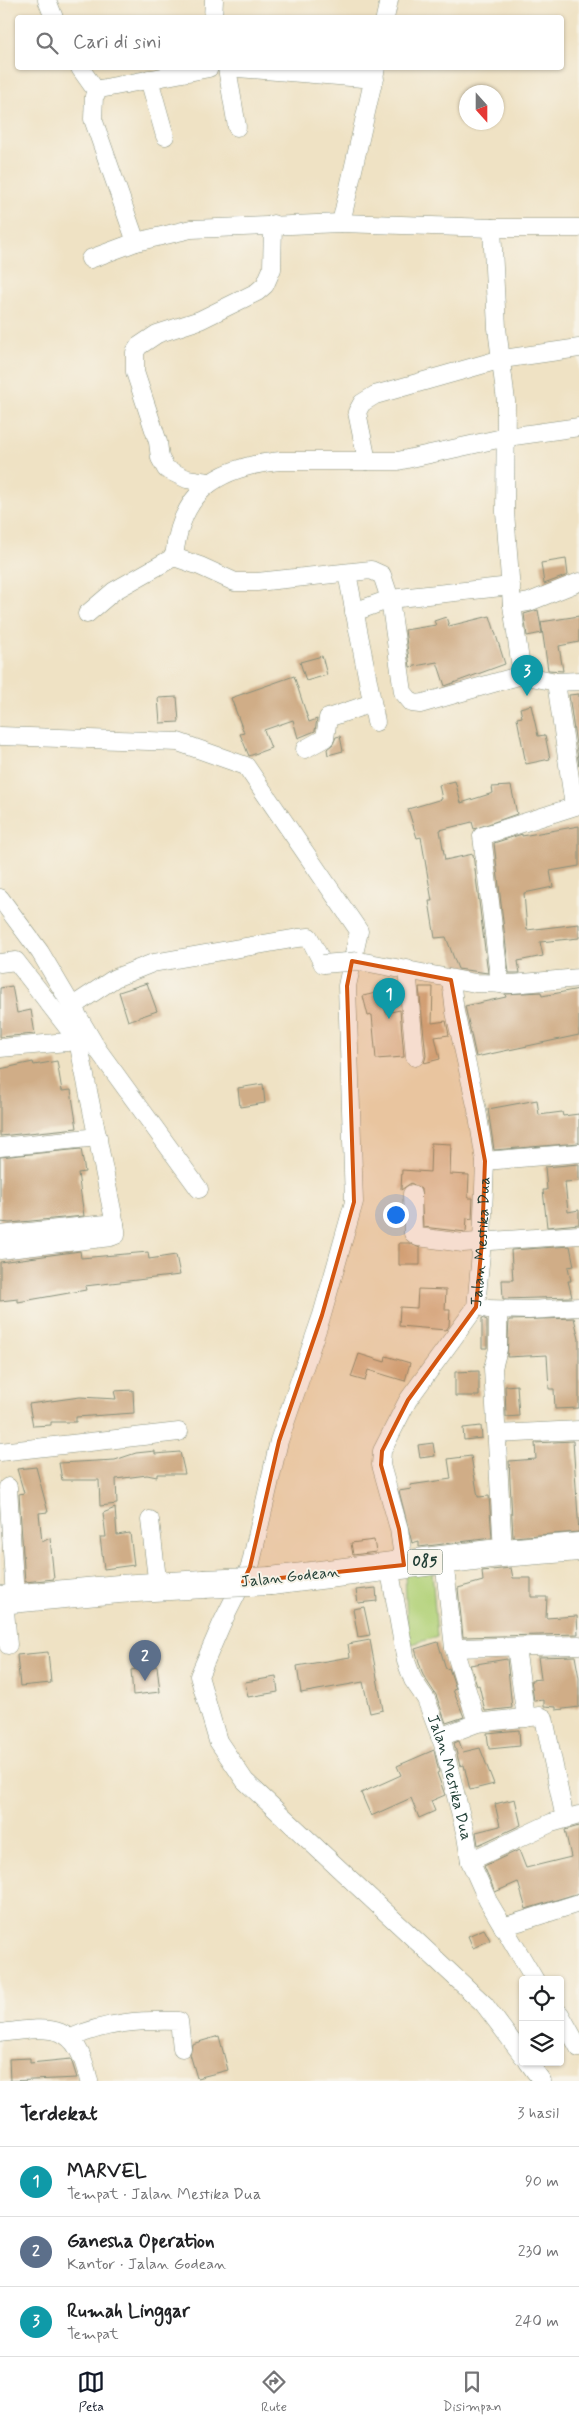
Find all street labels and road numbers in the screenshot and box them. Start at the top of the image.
street label: Jalan Mestika Dua [466,1176,495,1307]
road number: 085 [408,1550,442,1574]
street label: Jalan Godean [240,1561,341,1593]
street label: Jalan Mestika Dua [422,1711,477,1842]

